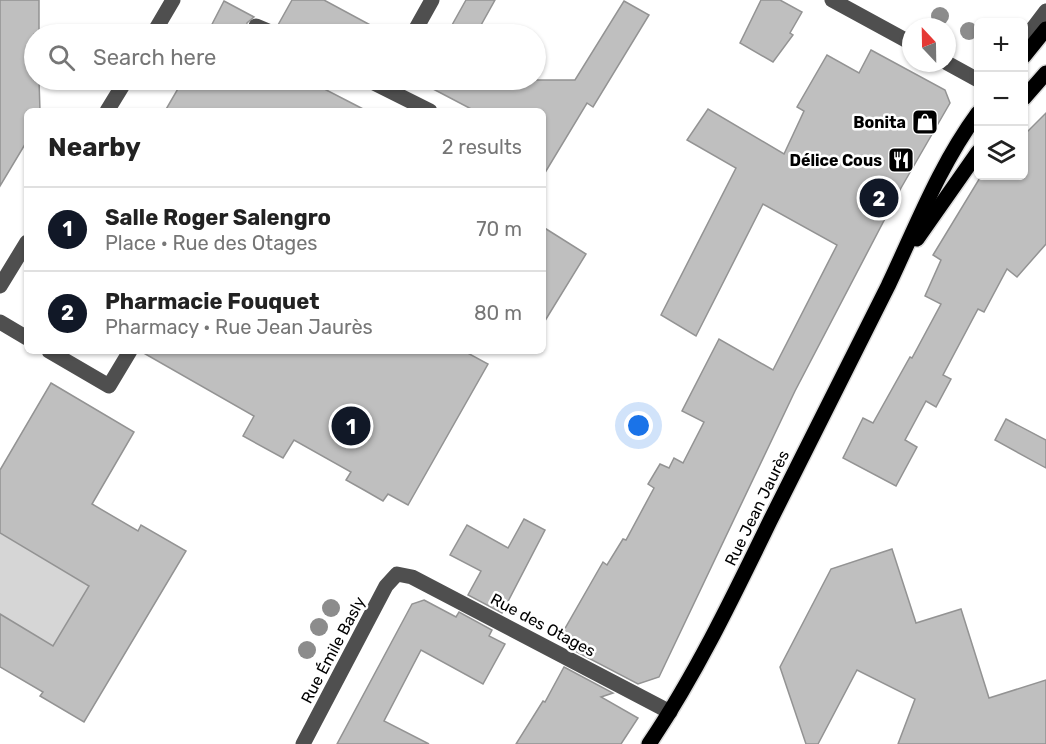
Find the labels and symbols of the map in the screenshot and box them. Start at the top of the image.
north arrow [902,18,956,72]
shop icon: Bonita [910,107,940,137]
place label: Bonita [853,113,906,132]
restaurant icon: Délice Cous [886,145,916,175]
place label: Délice Cous [789,151,882,170]
pin: 2 [860,176,898,220]
pin: 1 [332,404,370,448]
your location [624,411,653,440]
street label: Rue Jean Jaurès [721,447,793,569]
street label: Rue des Otages [487,589,599,661]
street label: Rue Émile Basly [297,593,369,707]

